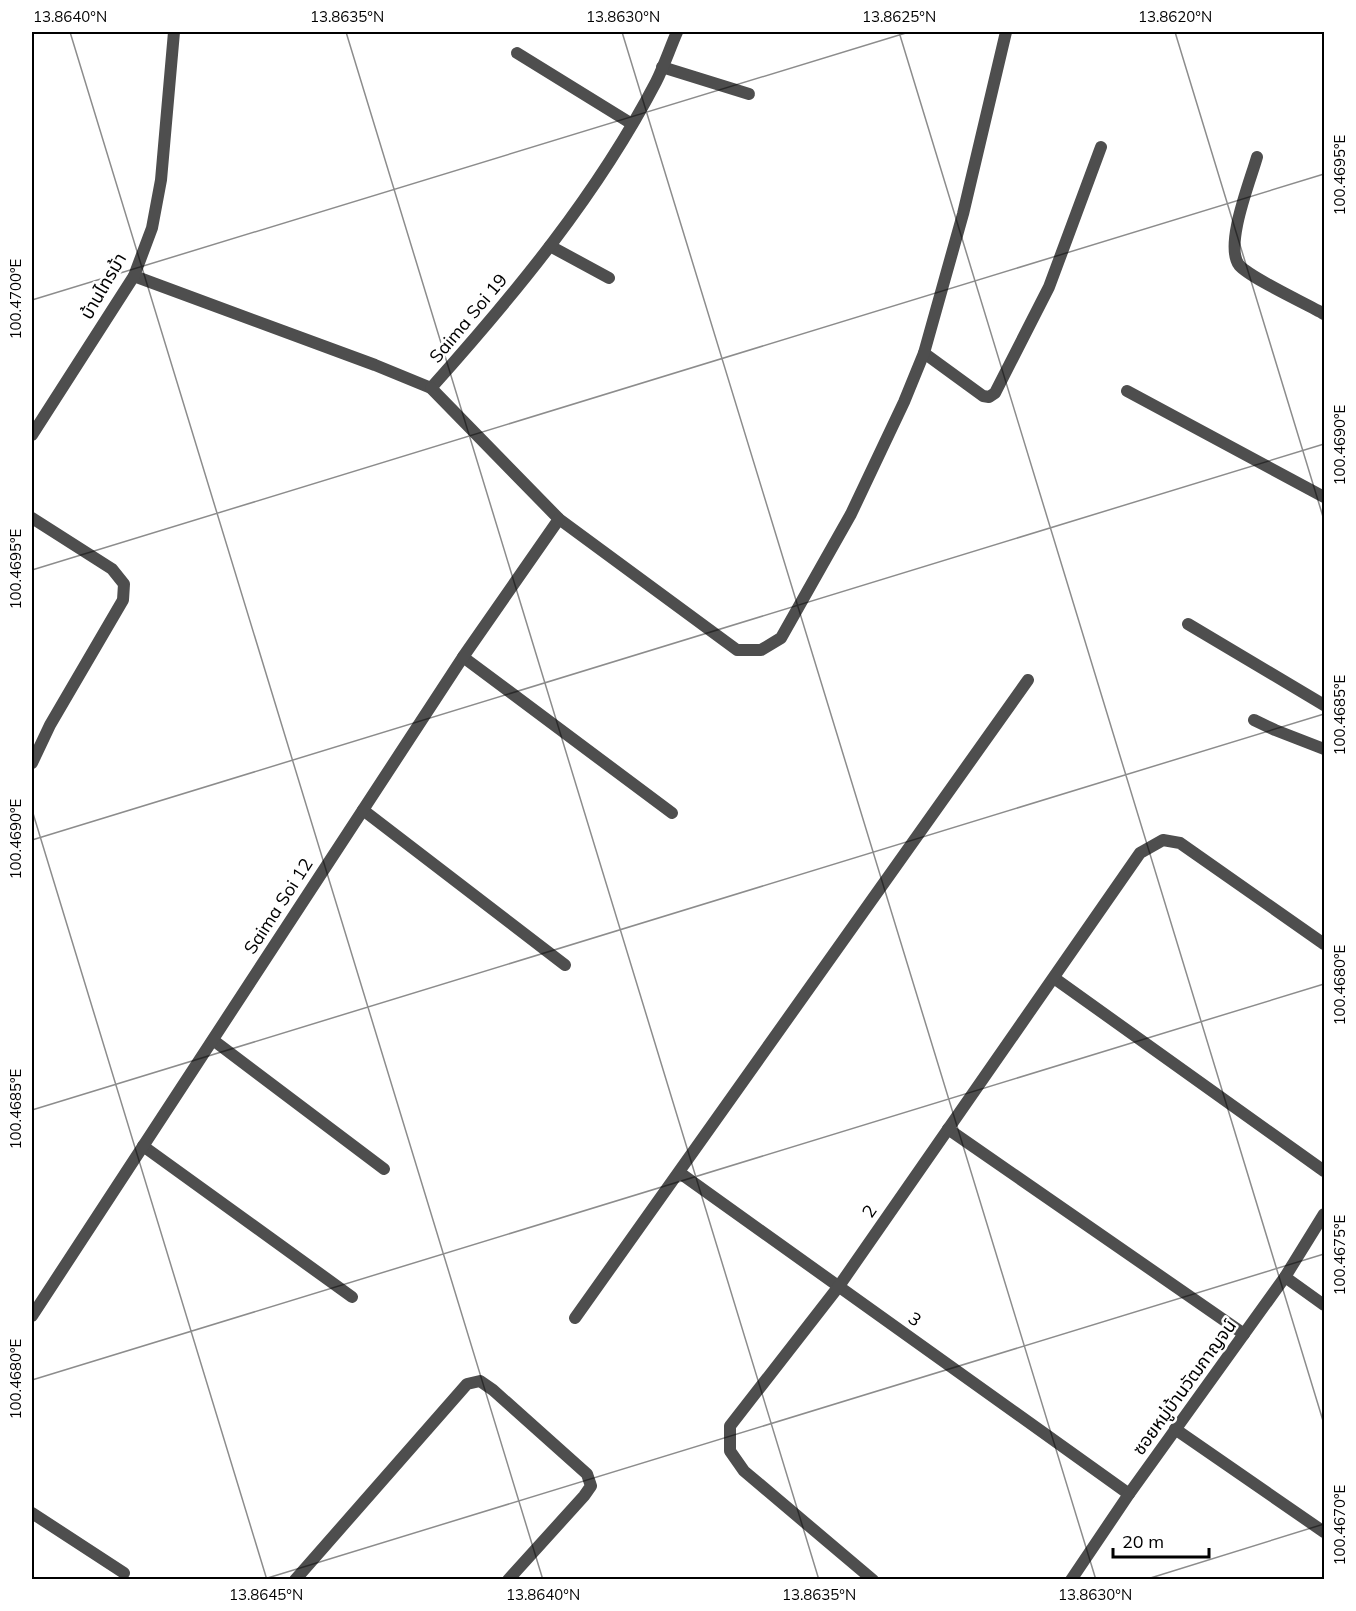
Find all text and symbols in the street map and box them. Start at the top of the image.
text: 13.8640°N [33,7,107,26]
text: 13.8635°N [310,7,384,26]
text: 13.8630°N [586,7,660,26]
text: 13.8625°N [862,7,936,26]
text: 13.8620°N [1138,7,1212,26]
text: 100.4695°E [1330,134,1349,215]
street label: บ้านไทรม้า [75,249,131,323]
text: 100.4700°E [6,258,25,339]
street label: Saima Soi 19 [424,269,512,367]
text: 100.4690°E [1330,404,1349,485]
text: 100.4695°E [6,528,25,609]
text: 100.4685°E [1330,674,1349,755]
text: 100.4690°E [6,798,25,879]
street label: Saima Soi 12 [238,854,318,958]
text: 100.4680°E [1330,944,1349,1025]
text: 100.4685°E [6,1068,25,1149]
street label: 2 [856,1200,882,1222]
text: 100.4675°E [1330,1214,1349,1295]
street label: 3 [904,1307,926,1331]
street label: ซอยหมู่บ้านวัฒกาญจน์ [1127,1315,1242,1460]
text: 100.4680°E [6,1338,25,1419]
text: 100.4670°E [1330,1484,1349,1565]
scale bar [1113,1521,1209,1559]
text: 20 m [1122,1530,1164,1553]
text: 13.8645°N [229,1585,303,1604]
text: 13.8640°N [506,1585,580,1604]
text: 13.8635°N [782,1585,856,1604]
text: 13.8630°N [1058,1585,1132,1604]

